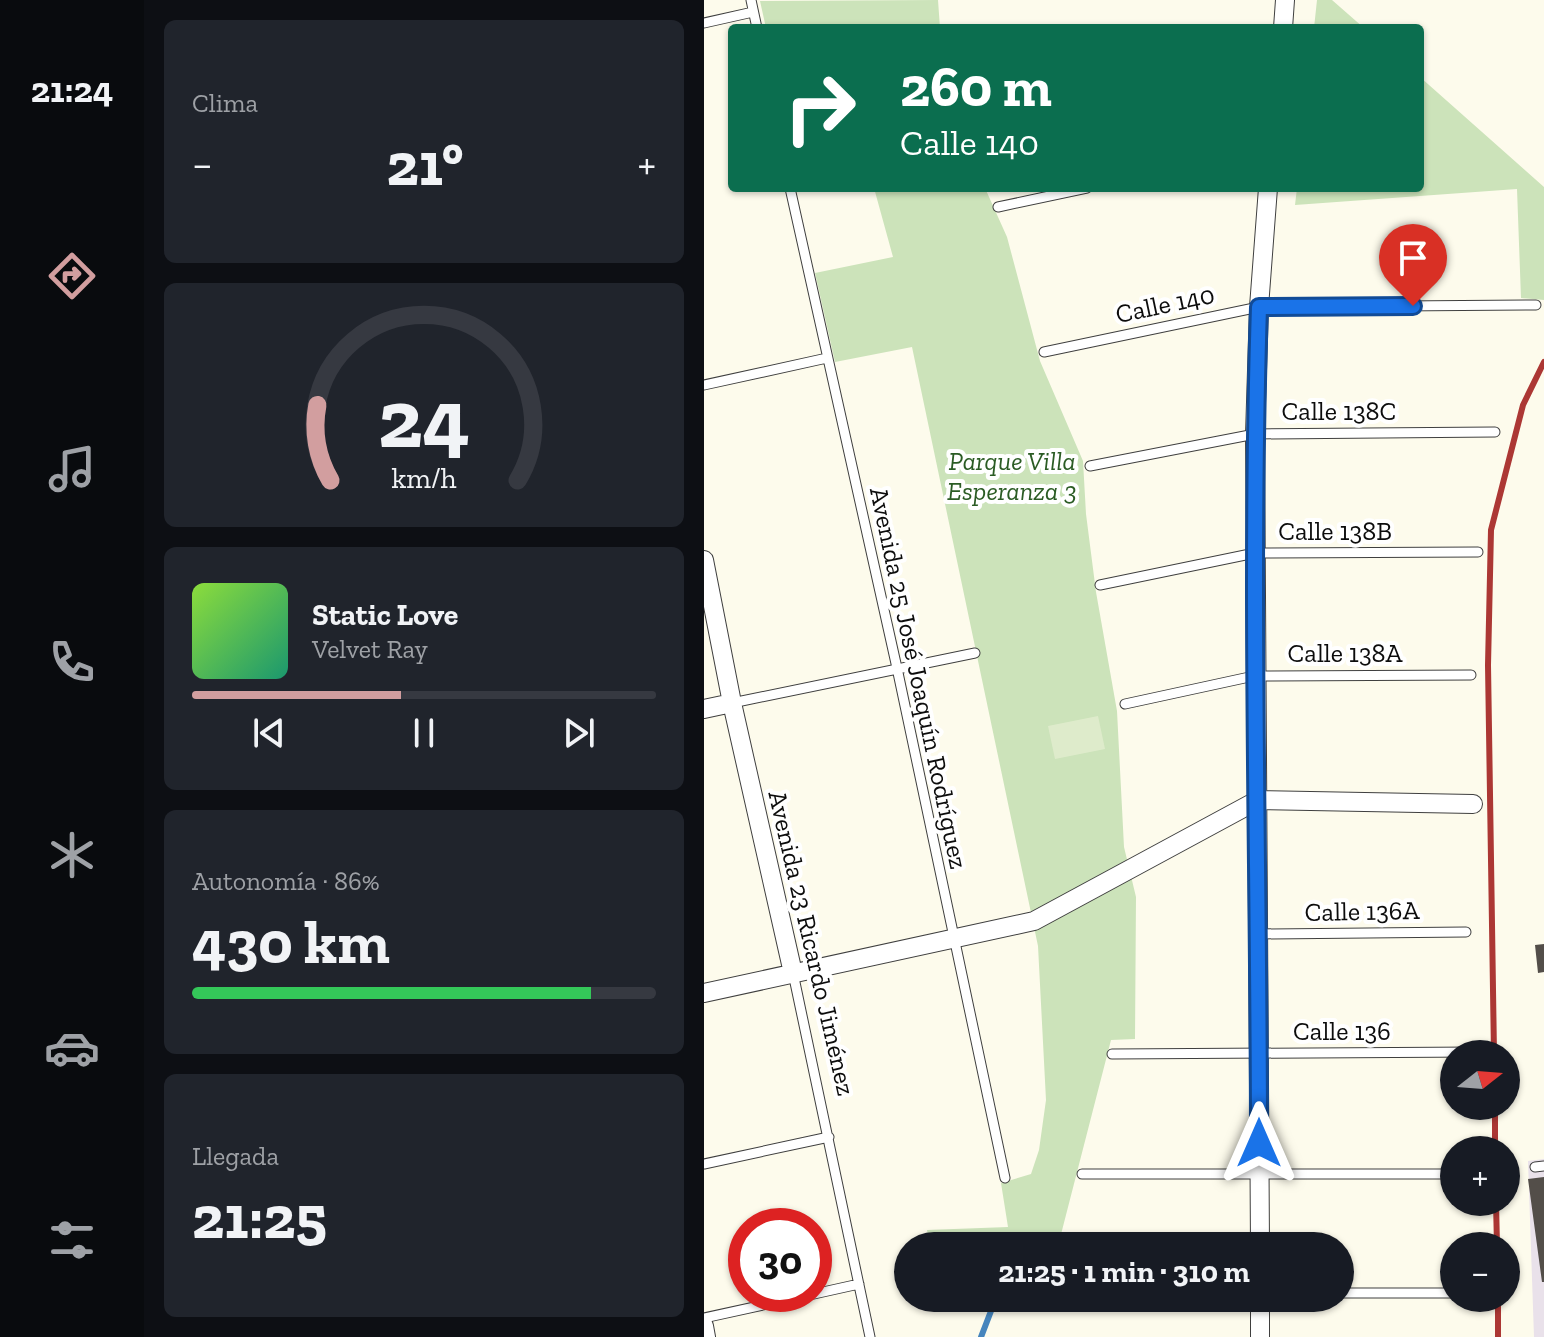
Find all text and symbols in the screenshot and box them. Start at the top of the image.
text: 260 m [900,53,1052,120]
icon: right [768,56,872,160]
text: 21:24 [31,68,113,111]
text: Clima [192,87,258,119]
text: Calle 140 [900,121,1039,164]
text: 21° [386,128,464,200]
text: − [192,137,213,190]
text: + [637,137,656,190]
pin [1379,224,1447,306]
icon: arrive [1391,236,1435,280]
icon: directions [44,248,100,304]
street label: Calle 140 [1113,278,1217,330]
text: 24 [378,368,470,468]
street label: Calle 138C [1282,395,1396,427]
icon: music [44,441,100,497]
park label: Parque Villa Esperanza 3 [947,445,1077,507]
text: km/h [391,461,457,495]
street label: Avenida 25 José Joaquín Rodríguez [863,484,975,872]
street label: Calle 138B [1278,515,1392,547]
text: Static Love [312,597,458,633]
text: Velvet Ray [312,633,428,665]
icon: phone [44,634,100,690]
street label: Calle 138A [1288,637,1404,669]
icon: previous [247,711,291,755]
icon: pause [402,711,446,755]
icon: next [557,711,601,755]
street label: Avenida 23 Ricardo Jiménez [761,787,863,1099]
icon: climate [44,827,100,883]
text: Autonomía · 86% [192,865,380,897]
street label: Calle 136A [1304,894,1421,928]
text: 430 km [192,906,390,978]
street label: Calle 136 [1293,1015,1391,1047]
icon: car [44,1020,100,1076]
north arrow [1440,1040,1520,1120]
map controls [1440,1040,1520,1312]
position arrow [1217,1101,1301,1185]
button: + [1440,1136,1520,1216]
text: Llegada [192,1140,279,1172]
text: 21:25 [192,1181,327,1253]
speed limit sign: 30 [728,1208,832,1312]
icon: filters [44,1212,100,1268]
button: − [1440,1232,1520,1312]
text: 21:25 · 1 min · 310 m [998,1254,1250,1290]

